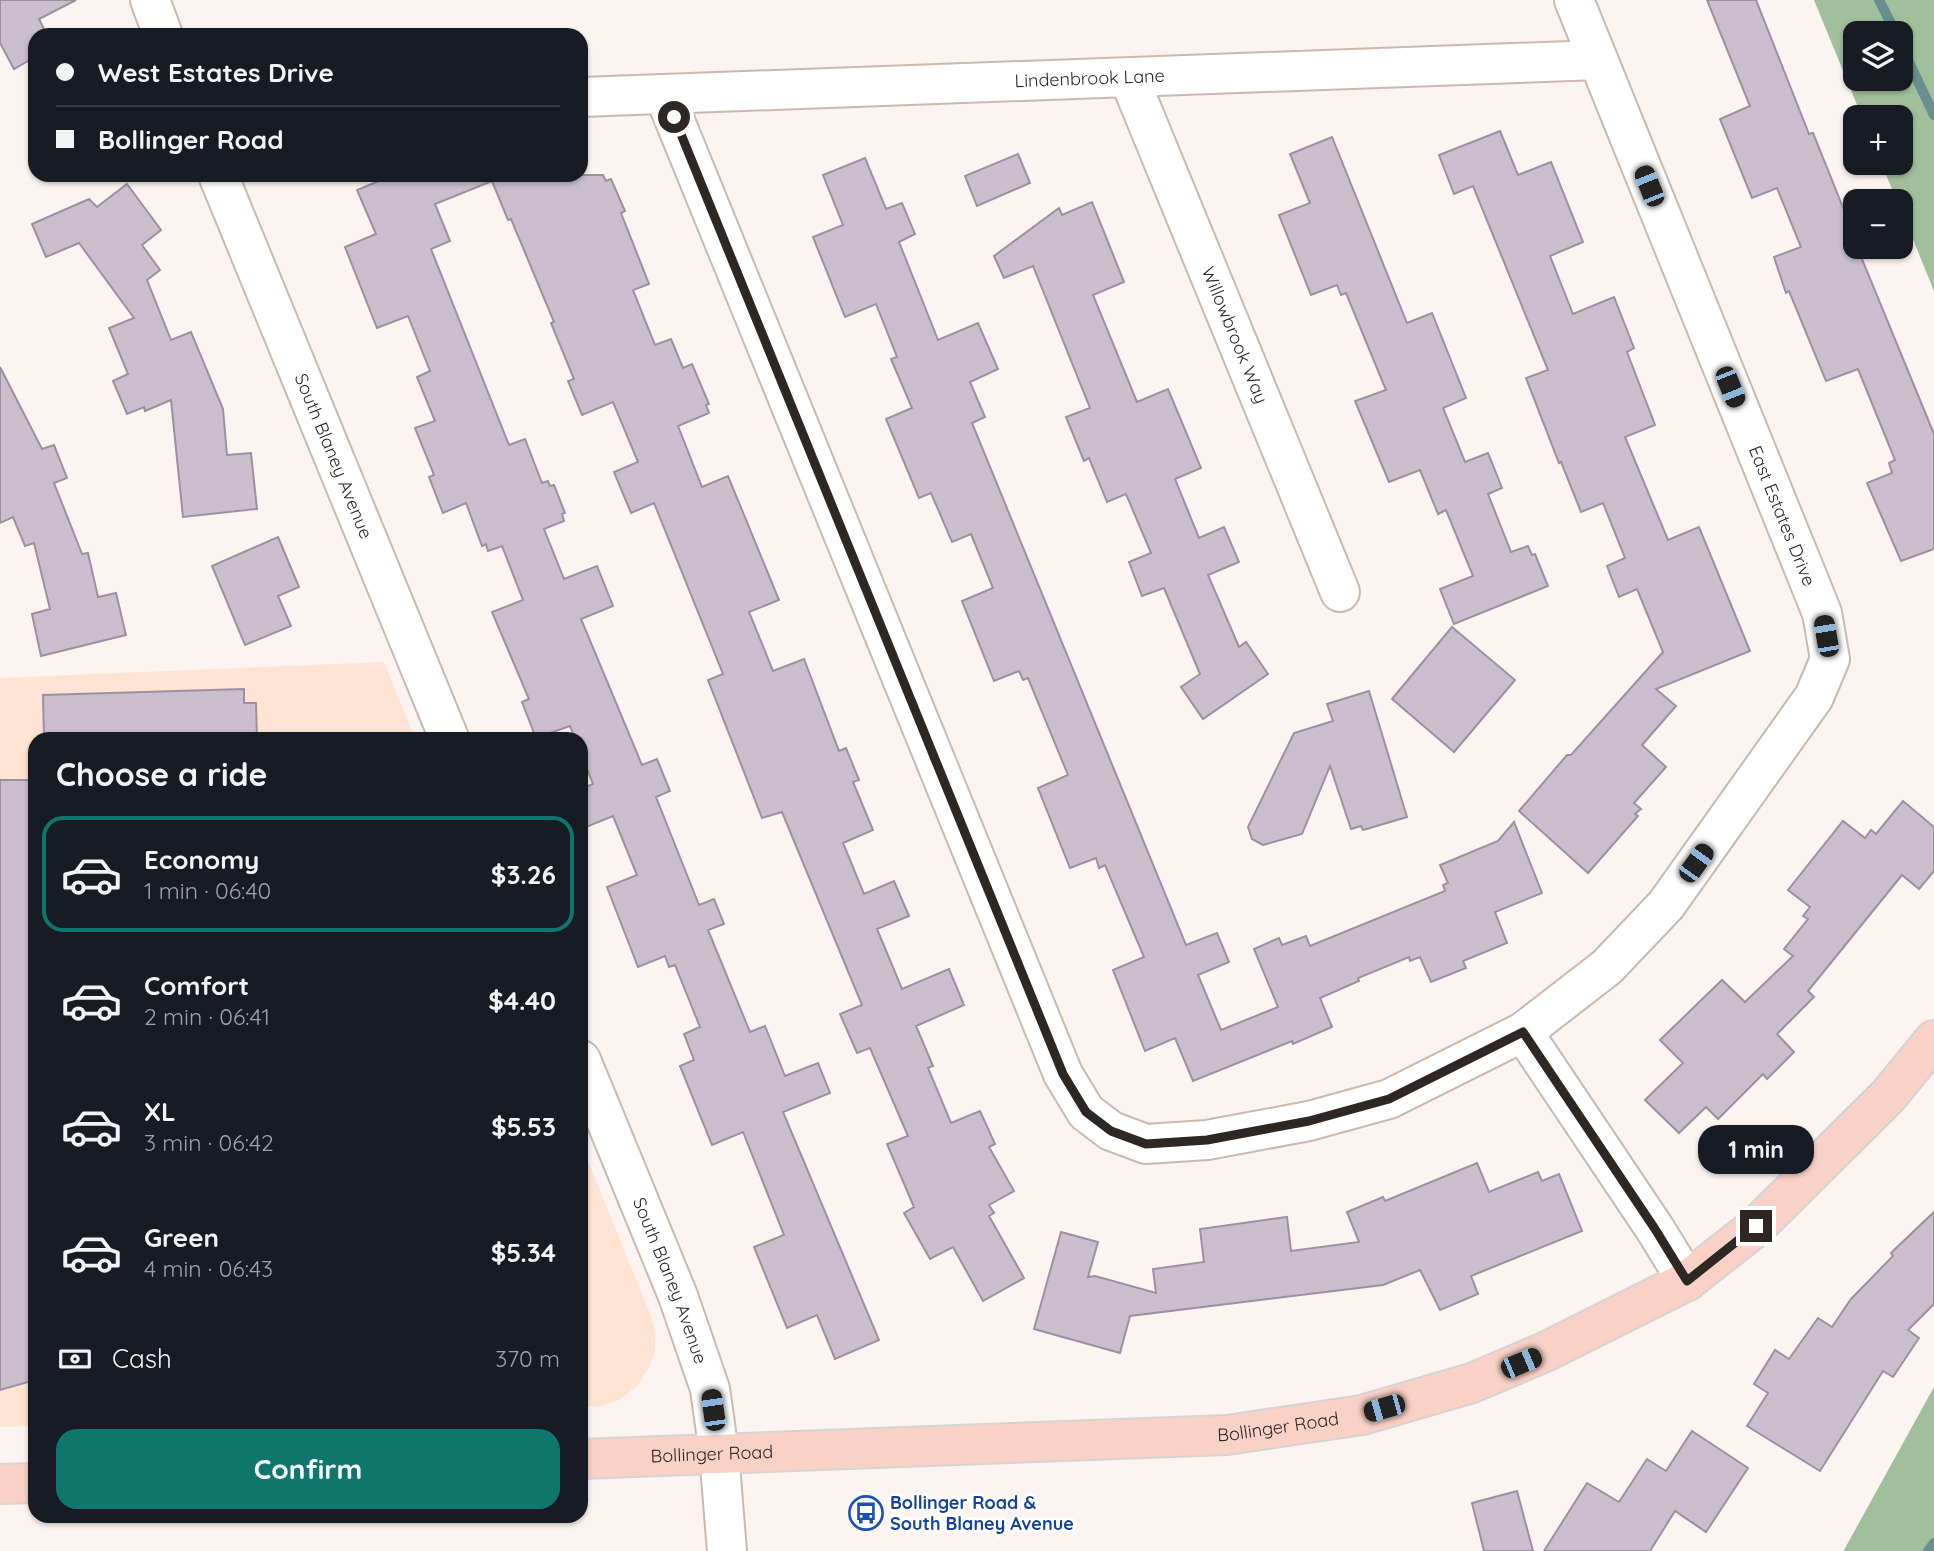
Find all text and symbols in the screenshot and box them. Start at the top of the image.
map controls [1843,21,1913,259]
button: layers [1843,21,1913,91]
text: West Estates Drive [98,56,334,89]
street label: Lindenbrook Lane [1014,64,1165,92]
route start [658,101,690,133]
button: + [1843,105,1913,175]
text: Bollinger Road [98,123,283,156]
car [1632,163,1667,209]
button: − [1843,189,1913,259]
street label: Willowbrook Way [1197,263,1273,407]
car [1713,364,1748,410]
street label: South Blaney Avenue [290,370,378,542]
street label: East Estates Drive [1744,442,1821,589]
car [1813,613,1840,659]
text: Choose a ride [56,754,268,794]
car [1676,840,1717,886]
icon: car [60,843,123,906]
text: Economy [144,843,259,876]
text: $3.26 [491,858,556,891]
text: 1 min · 06:40 [144,876,271,905]
icon: car [60,969,123,1032]
text: Comfort [144,969,249,1002]
text: $4.40 [488,984,556,1017]
text: 2 min · 06:41 [144,1002,270,1031]
icon: car [60,1095,123,1158]
text: XL [144,1095,176,1128]
text: $5.53 [491,1110,556,1143]
callout: 1 min [1698,1124,1814,1174]
text: 3 min · 06:42 [144,1128,274,1157]
text: 1 min [1728,1135,1784,1164]
street label: South Blaney Avenue [628,1194,712,1367]
route end [1740,1210,1772,1242]
icon: car [60,1221,123,1284]
text: Green [144,1221,219,1254]
text: $5.34 [491,1236,556,1269]
text: 4 min · 06:43 [144,1254,273,1283]
icon: cash [56,1340,94,1378]
text: Cash [112,1342,172,1375]
text: 370 m [495,1344,560,1373]
car [1498,1345,1545,1381]
car [700,1388,727,1432]
car [1361,1392,1408,1424]
street label: Bollinger Road [1217,1407,1340,1446]
button: Confirm [56,1429,560,1509]
street label: Bollinger Road [650,1440,774,1467]
place label: Bollinger Road & South Blaney Avenue [890,1491,1074,1535]
bus stop icon: Bollinger Road & South Blaney Avenue [847,1494,885,1532]

